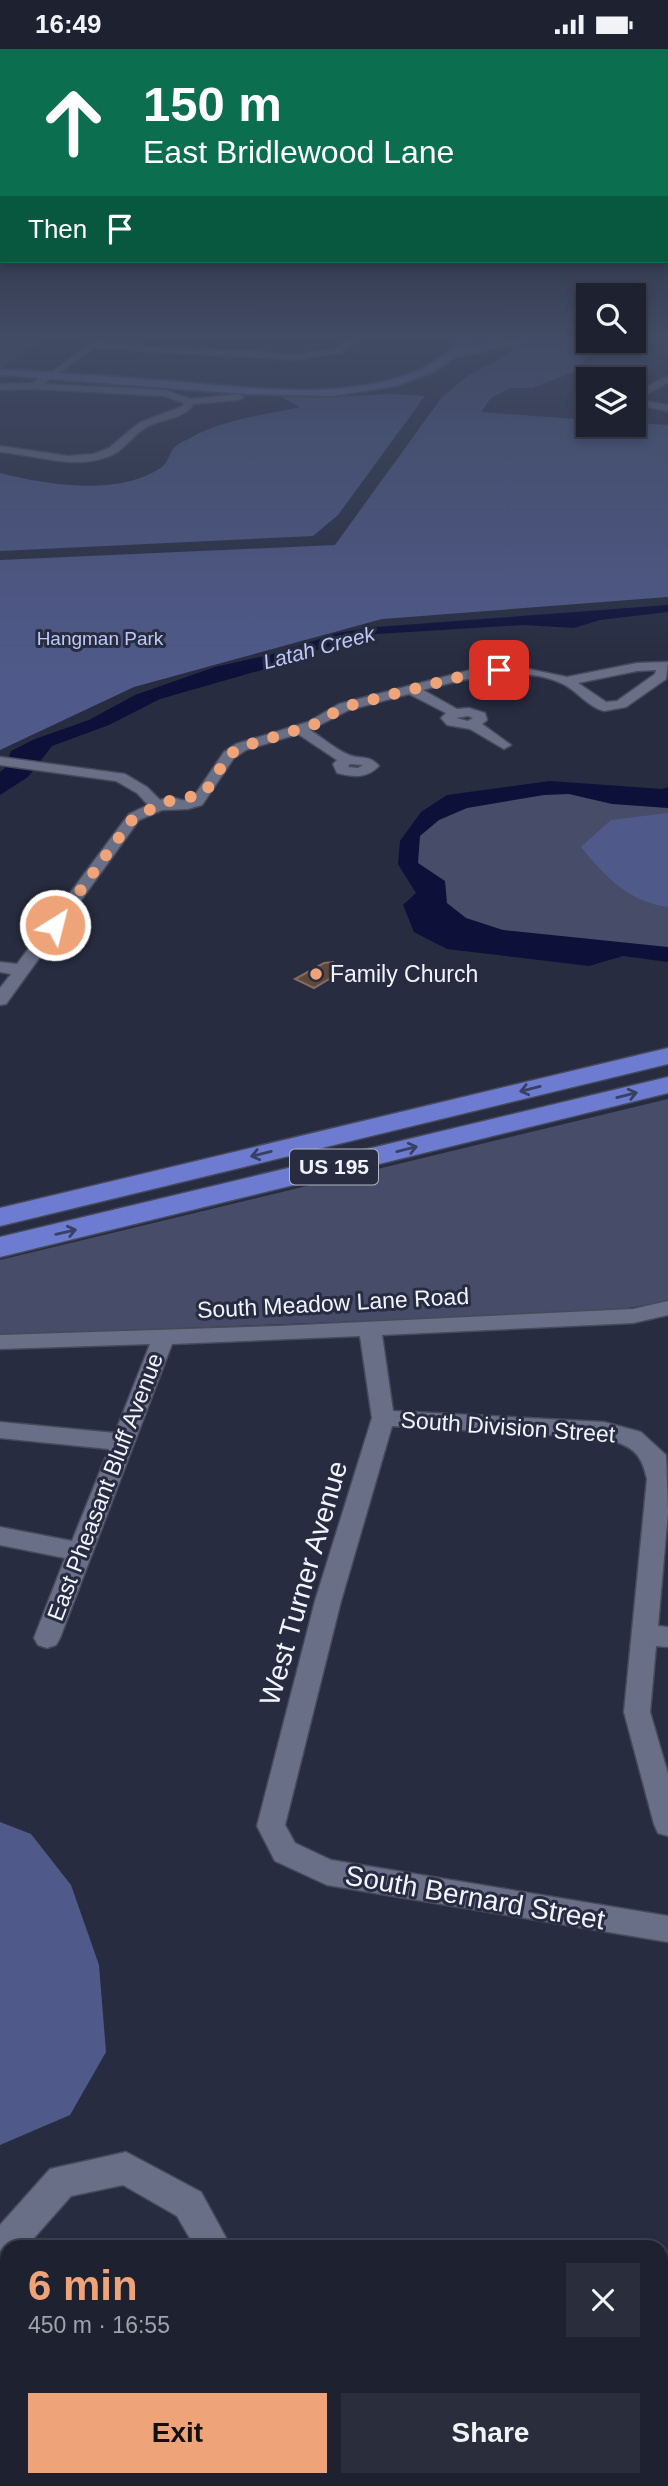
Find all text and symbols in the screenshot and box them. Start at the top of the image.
text: 16:49 [35,9,102,39]
icon: ahead [28,77,119,168]
text: 150 m [143,77,282,131]
text: East Bridlewood Lane [143,134,454,170]
icon: arrive [101,210,139,248]
text: Then [28,214,87,244]
map controls [576,283,646,437]
button: search [576,283,646,353]
button: layers [576,367,646,437]
water label: Latah Creek [261,621,379,673]
park label: Hangman Park [37,628,164,649]
pin [469,640,529,700]
icon: arrive [480,651,518,689]
position arrow [18,888,92,962]
place label: Family Church [330,961,478,987]
marker: Family Church [308,966,324,982]
one-way arrow [519,1083,542,1096]
one-way arrow [616,1088,638,1101]
one-way arrow [395,1142,417,1155]
one-way arrow [250,1148,273,1161]
road number: US 195 [290,1149,378,1185]
one-way arrow [55,1225,77,1238]
street label: South Meadow Lane Road [196,1283,470,1323]
street label: East Pheasant Bluff Avenue [42,1350,168,1624]
street label: South Division Street [400,1407,617,1448]
street label: West Turner Avenue [254,1457,353,1709]
street label: South Bernard Street [343,1859,607,1936]
text: 6 min [28,2262,138,2309]
button: close [566,2263,640,2337]
text: 450 m · 16:55 [28,2312,170,2338]
button: Exit [28,2393,327,2473]
button: Share [341,2393,640,2473]

